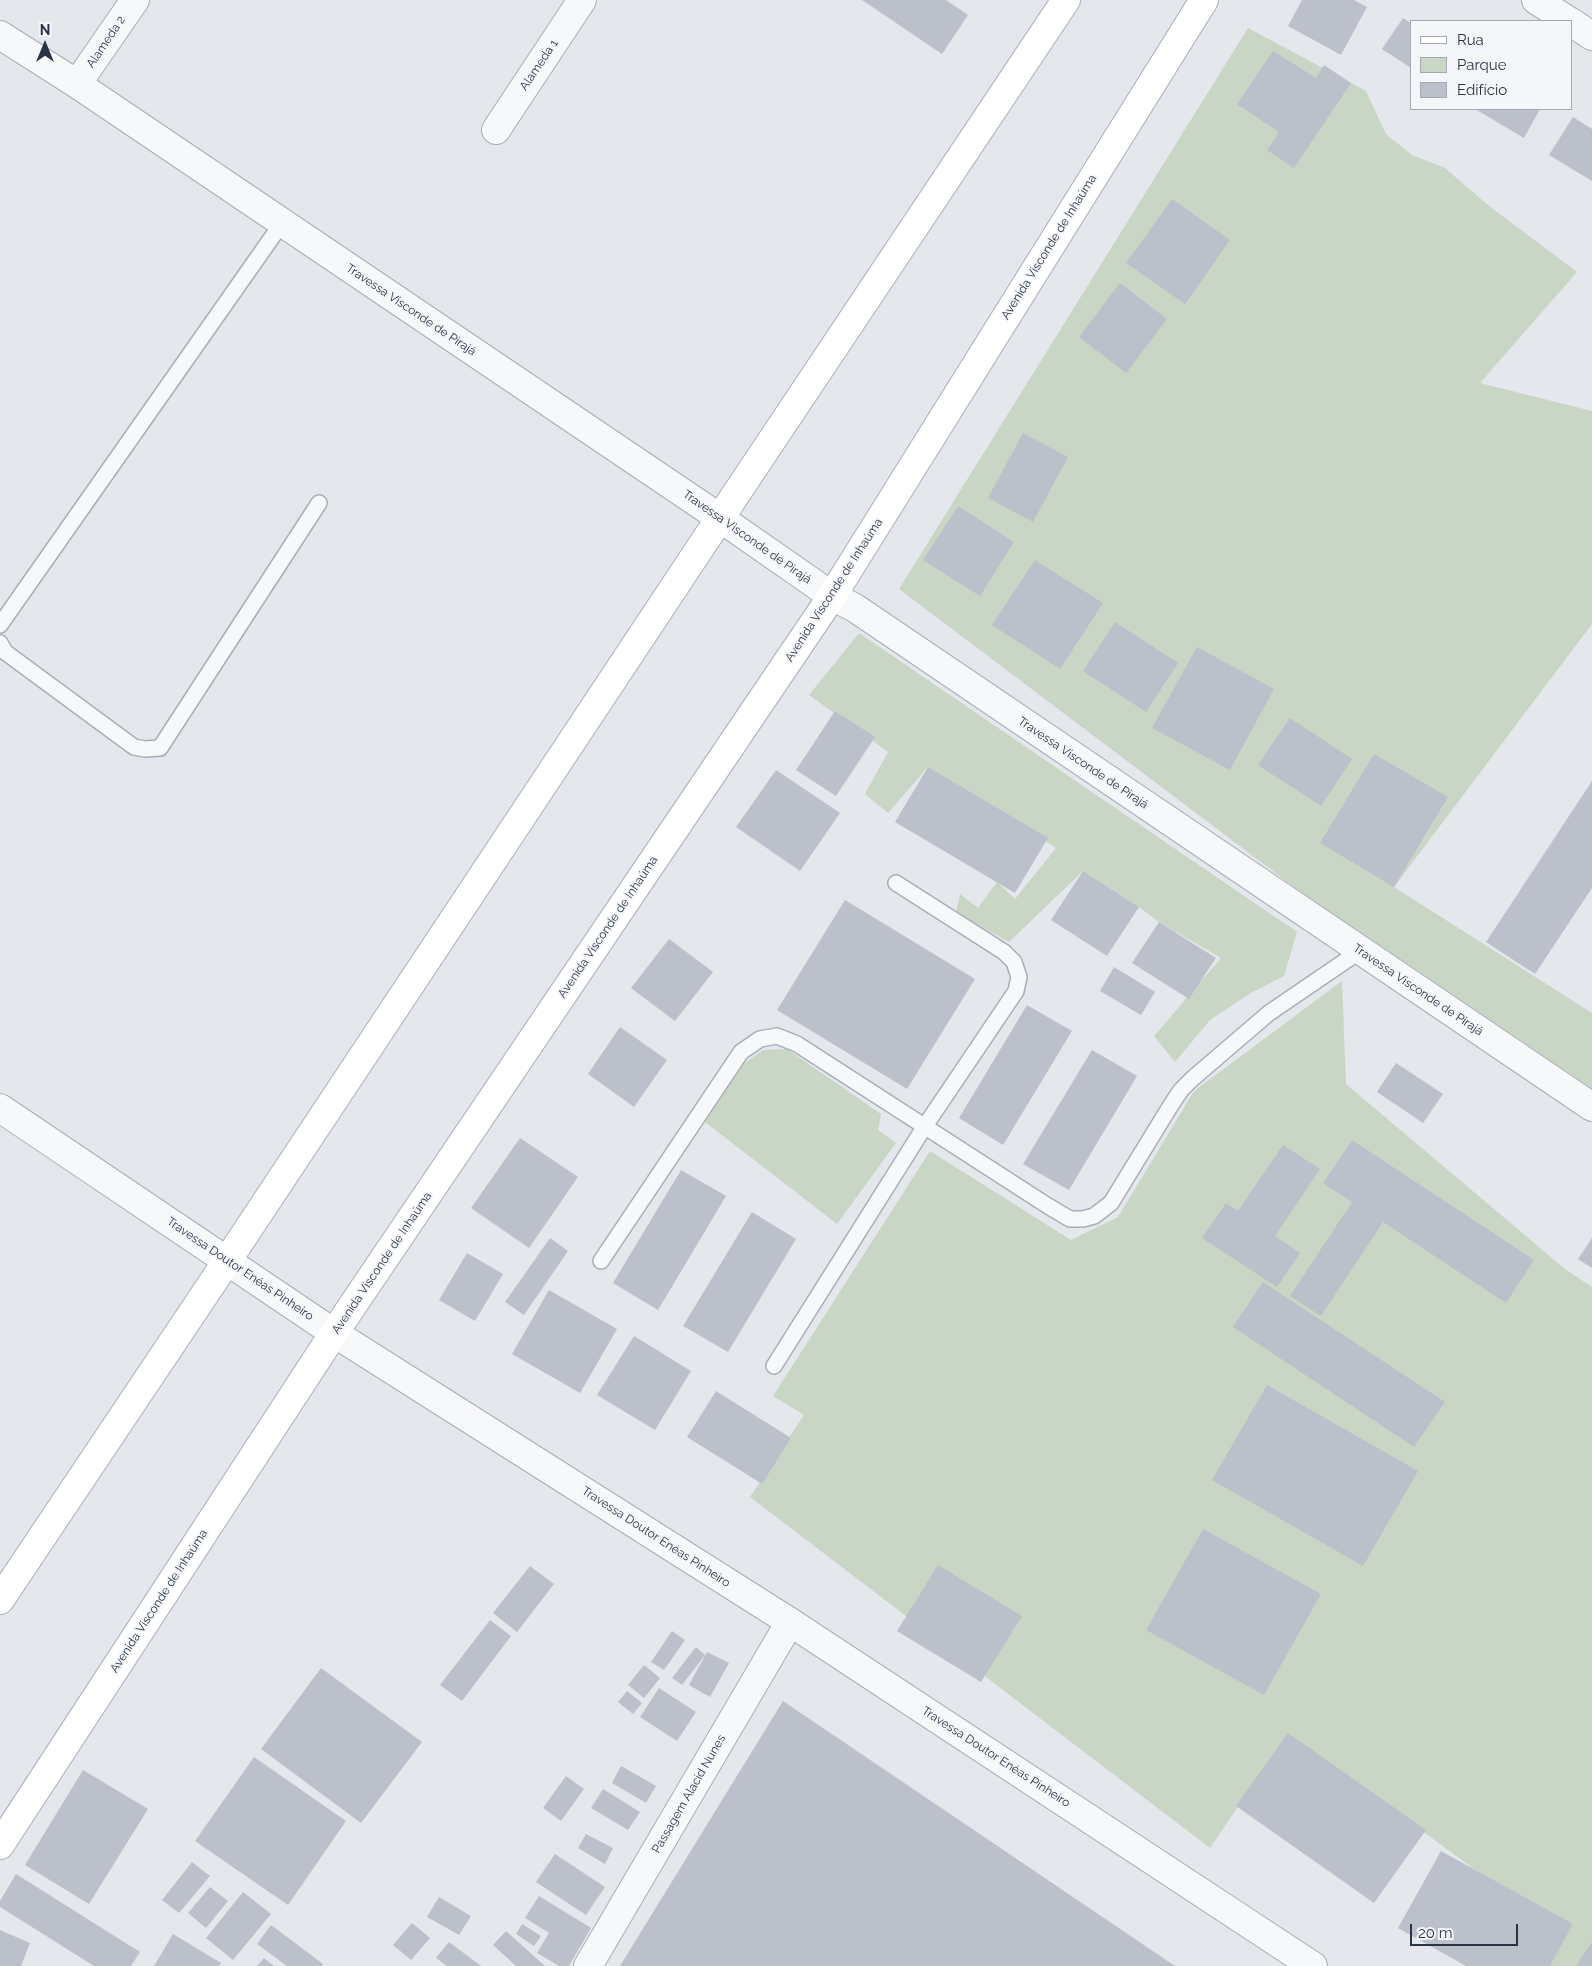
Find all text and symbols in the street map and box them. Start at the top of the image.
street label: Alameda 2 [83,13,129,71]
north arrow [20,20,70,70]
legend [1410,20,1572,110]
text: N [40,22,50,38]
text: Rua [1457,31,1484,49]
street label: Alameda 1 [517,37,561,93]
text: Parque [1457,56,1506,74]
text: Edifício [1457,81,1507,99]
street label: Avenida Visconde de Inhaúma [998,172,1100,322]
street label: Travessa Visconde de Pirajá [343,261,479,359]
street label: Travessa Visconde de Pirajá [680,487,814,587]
street label: Avenida Visconde de Inhaúma [782,516,886,664]
street label: Travessa Visconde de Pirajá [1015,714,1151,812]
street label: Avenida Visconde de Inhaúma [555,853,661,1001]
street label: Travessa Visconde de Pirajá [1350,941,1486,1039]
street label: Avenida Visconde de Inhaúma [329,1189,435,1337]
street label: Travessa Doutor Enéas Pinheiro [164,1214,316,1324]
street label: Travessa Doutor Enéas Pinheiro [579,1484,733,1590]
street label: Avenida Visconde de Inhaúma [107,1527,211,1675]
street label: Travessa Doutor Enéas Pinheiro [919,1704,1073,1810]
street label: Passagem Alacid Nunes [649,1732,729,1856]
scale bar [1412,1914,1520,1946]
text: 20 m [1418,1924,1453,1942]

